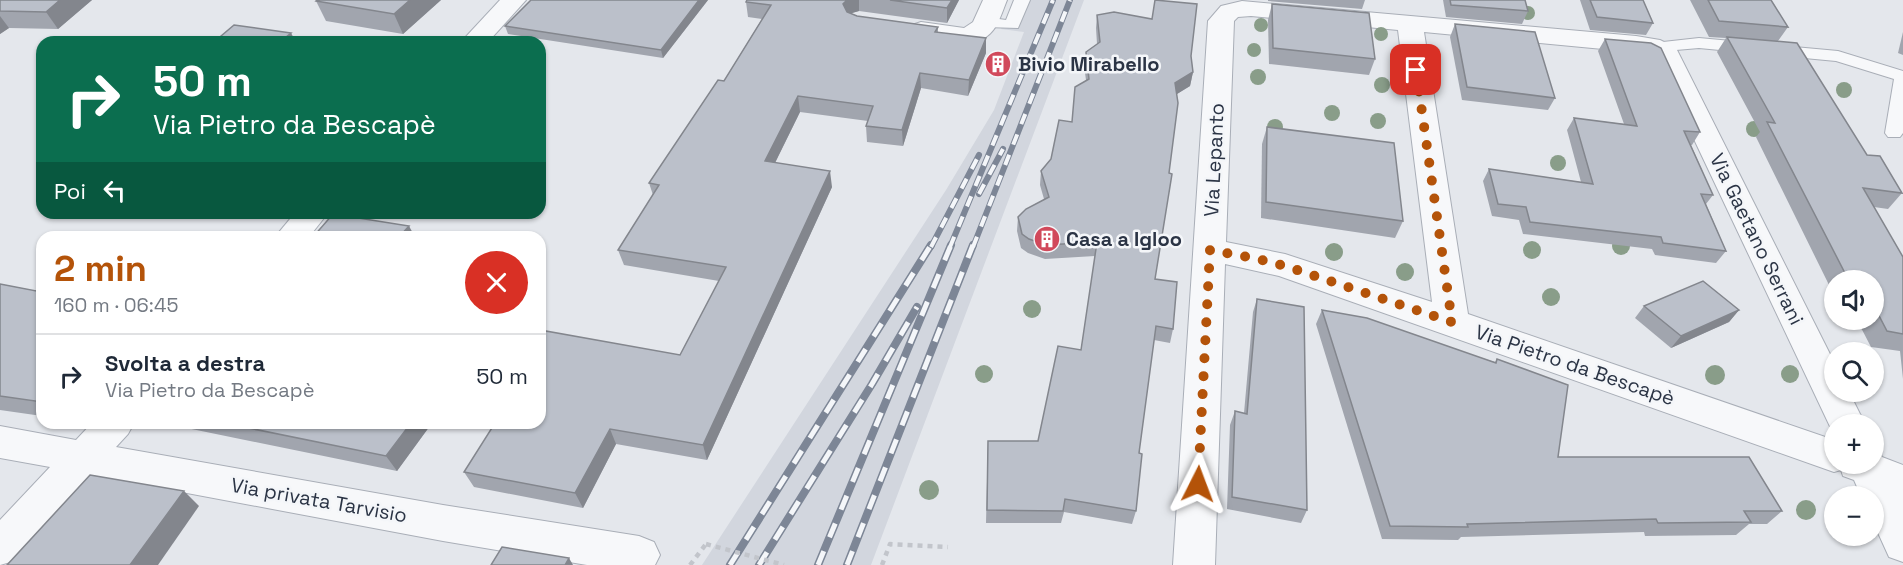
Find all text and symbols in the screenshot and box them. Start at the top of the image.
pin [1390,44,1441,95]
building icon: Bivio Mirabello [983,49,1013,79]
place label: Bivio Mirabello [1018,51,1160,77]
icon: arrive [1399,53,1432,86]
text: 50 m [153,55,252,108]
icon: right [54,60,132,138]
street label: Via Lepanto [1198,102,1230,218]
text: Via Pietro da Bescapè [153,107,436,142]
street label: Via Gaetano Serrani [1704,149,1810,329]
icon: left [98,174,131,207]
text: Poi [54,177,86,205]
building icon: Casa a Igloo [1032,224,1062,254]
place label: Casa a Igloo [1066,226,1182,252]
text: 2 min [54,246,147,292]
button: close [465,251,528,314]
map controls [1824,270,1884,546]
button: sound [1824,270,1884,330]
text: 160 m · 06:45 [54,292,178,318]
street label: Via Pietro da Bescapè [1472,319,1678,411]
button: search [1824,342,1884,402]
text: Svolta a destra [105,349,265,377]
icon: right [54,360,87,393]
text: 50 m [476,362,528,390]
text: Via Pietro da Bescapè [105,377,314,403]
button: + [1824,414,1884,474]
position arrow [1166,452,1230,516]
street label: Via privata Tarvisio [229,472,409,528]
button: − [1824,486,1884,546]

